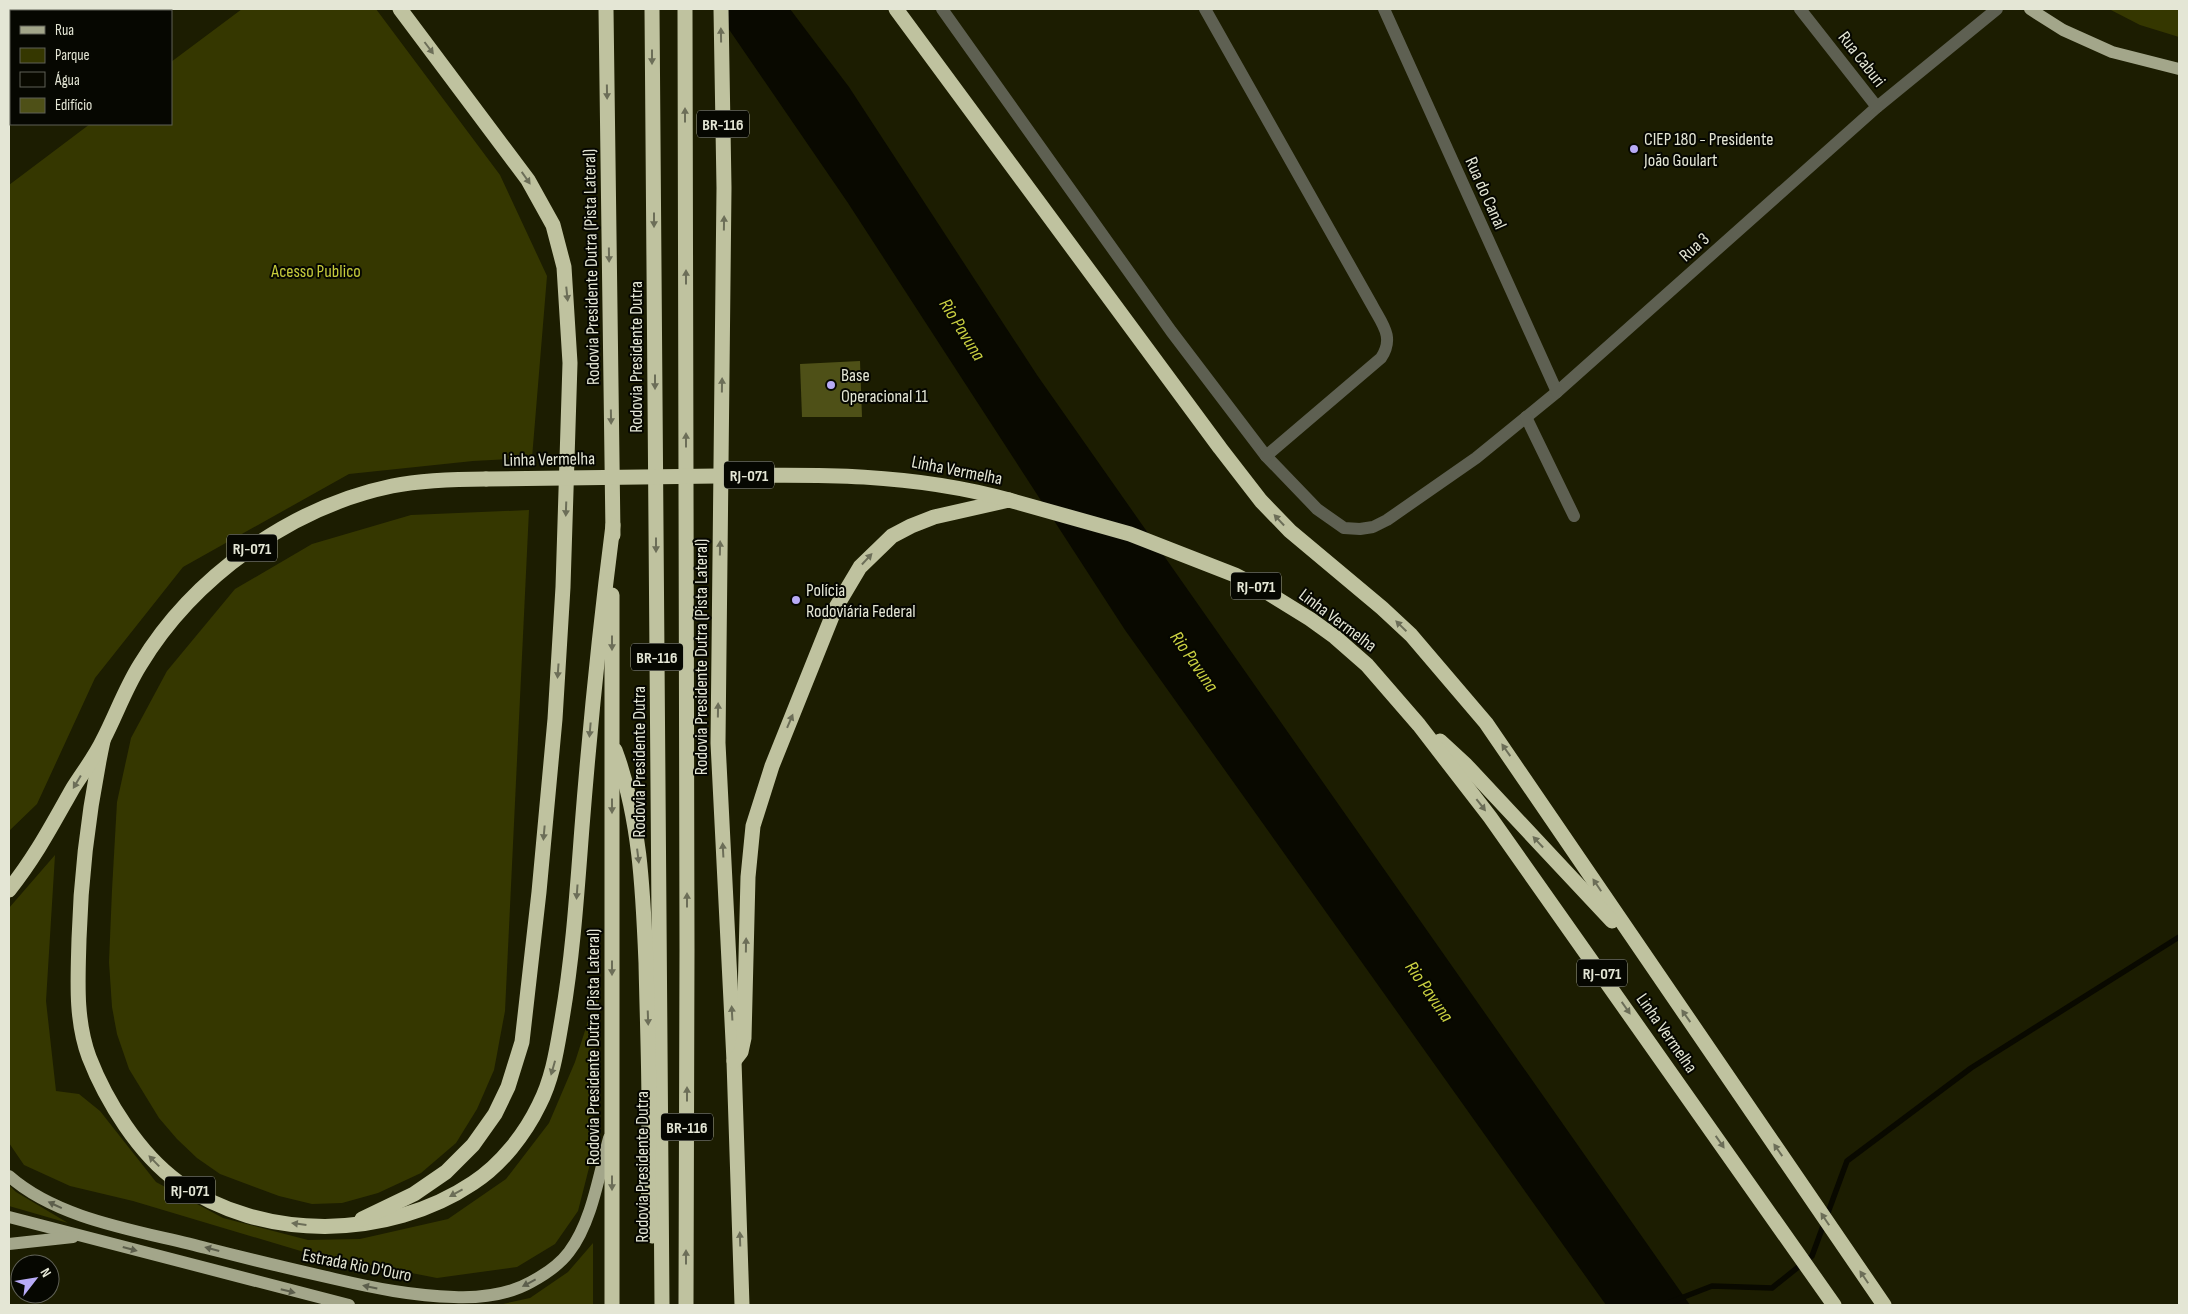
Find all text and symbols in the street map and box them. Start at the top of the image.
legend [10,10,172,125]
text: Rua [55,21,74,40]
one-way arrow [717,26,725,42]
street label: Rua Caburi [1833,27,1890,91]
one-way arrow [424,41,434,55]
text: Parque [55,46,90,65]
one-way arrow [648,50,656,66]
text: Água [54,71,80,90]
one-way arrow [603,85,611,101]
text: Edifício [55,96,92,115]
one-way arrow [681,107,689,123]
road number: BR-116 [697,110,749,138]
place label: CIEP 180 - Presidente João Goulart [1643,129,1773,171]
marker: CIEP 180 - Presidente João Goulart [1628,143,1640,155]
street label: Rodovia Presidente Dutra (Pista Lateral) [579,149,604,385]
street label: Rua do Canal [1460,154,1511,233]
one-way arrow [521,171,531,185]
one-way arrow [650,212,658,228]
one-way arrow [720,215,728,231]
street label: Rua 3 [1675,228,1714,266]
one-way arrow [605,247,613,263]
park label: Acesso Publico [270,261,361,282]
one-way arrow [682,269,690,285]
street label: Rodovia Presidente Dutra [626,281,647,433]
one-way arrow [563,286,571,302]
water label: Rio Pavuna [934,294,990,365]
place label: Base Operacional 11 [841,365,929,407]
one-way arrow [651,375,659,391]
one-way arrow [718,377,726,393]
marker: Base Operacional 11 [825,379,837,391]
one-way arrow [607,410,615,426]
one-way arrow [682,432,690,448]
street label: Linha Vermelha [503,448,595,471]
street label: Linha Vermelha [910,451,1004,490]
road number: RJ-071 [724,462,774,488]
one-way arrow [561,501,569,517]
one-way arrow [1273,514,1285,526]
road number: RJ-071 [227,534,277,562]
one-way arrow [652,537,660,553]
street label: Rodovia Presidente Dutra (Pista Lateral) [691,539,712,775]
one-way arrow [716,540,724,556]
one-way arrow [861,554,873,566]
road number: RJ-071 [1231,572,1281,600]
place label: Polícia Rodoviária Federal [806,580,916,622]
street label: Linha Vermelha [1295,584,1381,656]
marker: Polícia Rodoviária Federal [790,594,802,606]
one-way arrow [1396,620,1408,632]
water label: Rio Pavuna [1165,627,1223,697]
one-way arrow [608,636,616,652]
road number: BR-116 [631,644,683,670]
one-way arrow [553,663,561,679]
street label: Rodovia Presidente Dutra [629,686,650,838]
one-way arrow [715,702,723,718]
one-way arrow [787,714,795,728]
one-way arrow [585,722,593,738]
one-way arrow [1501,744,1511,757]
one-way arrow [72,776,81,789]
one-way arrow [608,798,616,814]
one-way arrow [1476,798,1486,812]
one-way arrow [540,825,548,841]
one-way arrow [1532,837,1544,849]
one-way arrow [719,842,727,858]
one-way arrow [634,849,642,865]
one-way arrow [1592,878,1602,892]
one-way arrow [573,884,581,900]
one-way arrow [683,892,691,908]
street label: Rodovia Presidente Dutra (Pista Lateral) [583,929,604,1165]
one-way arrow [742,937,750,953]
water label: Rio Pavuna [1400,957,1458,1027]
road number: RJ-071 [1577,960,1627,986]
one-way arrow [608,961,616,977]
street label: Linha Vermelha [1632,990,1702,1077]
one-way arrow [1621,1002,1631,1015]
one-way arrow [727,1004,735,1020]
one-way arrow [1681,1009,1691,1023]
one-way arrow [644,1011,652,1027]
one-way arrow [548,1060,556,1075]
one-way arrow [683,1086,691,1102]
street label: Rodovia Presidente Dutra [632,1091,653,1243]
road number: BR-116 [661,1114,713,1140]
one-way arrow [1715,1135,1725,1148]
one-way arrow [1773,1143,1783,1157]
one-way arrow [148,1155,160,1167]
road number: RJ-071 [165,1176,215,1204]
one-way arrow [608,1176,616,1192]
one-way arrow [449,1188,463,1197]
one-way arrow [48,1201,63,1209]
one-way arrow [1821,1212,1830,1226]
one-way arrow [291,1220,307,1228]
one-way arrow [735,1231,743,1247]
one-way arrow [123,1245,138,1253]
one-way arrow [204,1245,219,1253]
street label: Estrada Rio D'Ouro [300,1245,413,1286]
one-way arrow [682,1248,690,1264]
north arrow [10,1254,60,1304]
text: N [37,1265,55,1280]
one-way arrow [1859,1270,1869,1283]
one-way arrow [522,1279,536,1287]
one-way arrow [362,1283,377,1291]
one-way arrow [280,1287,295,1295]

